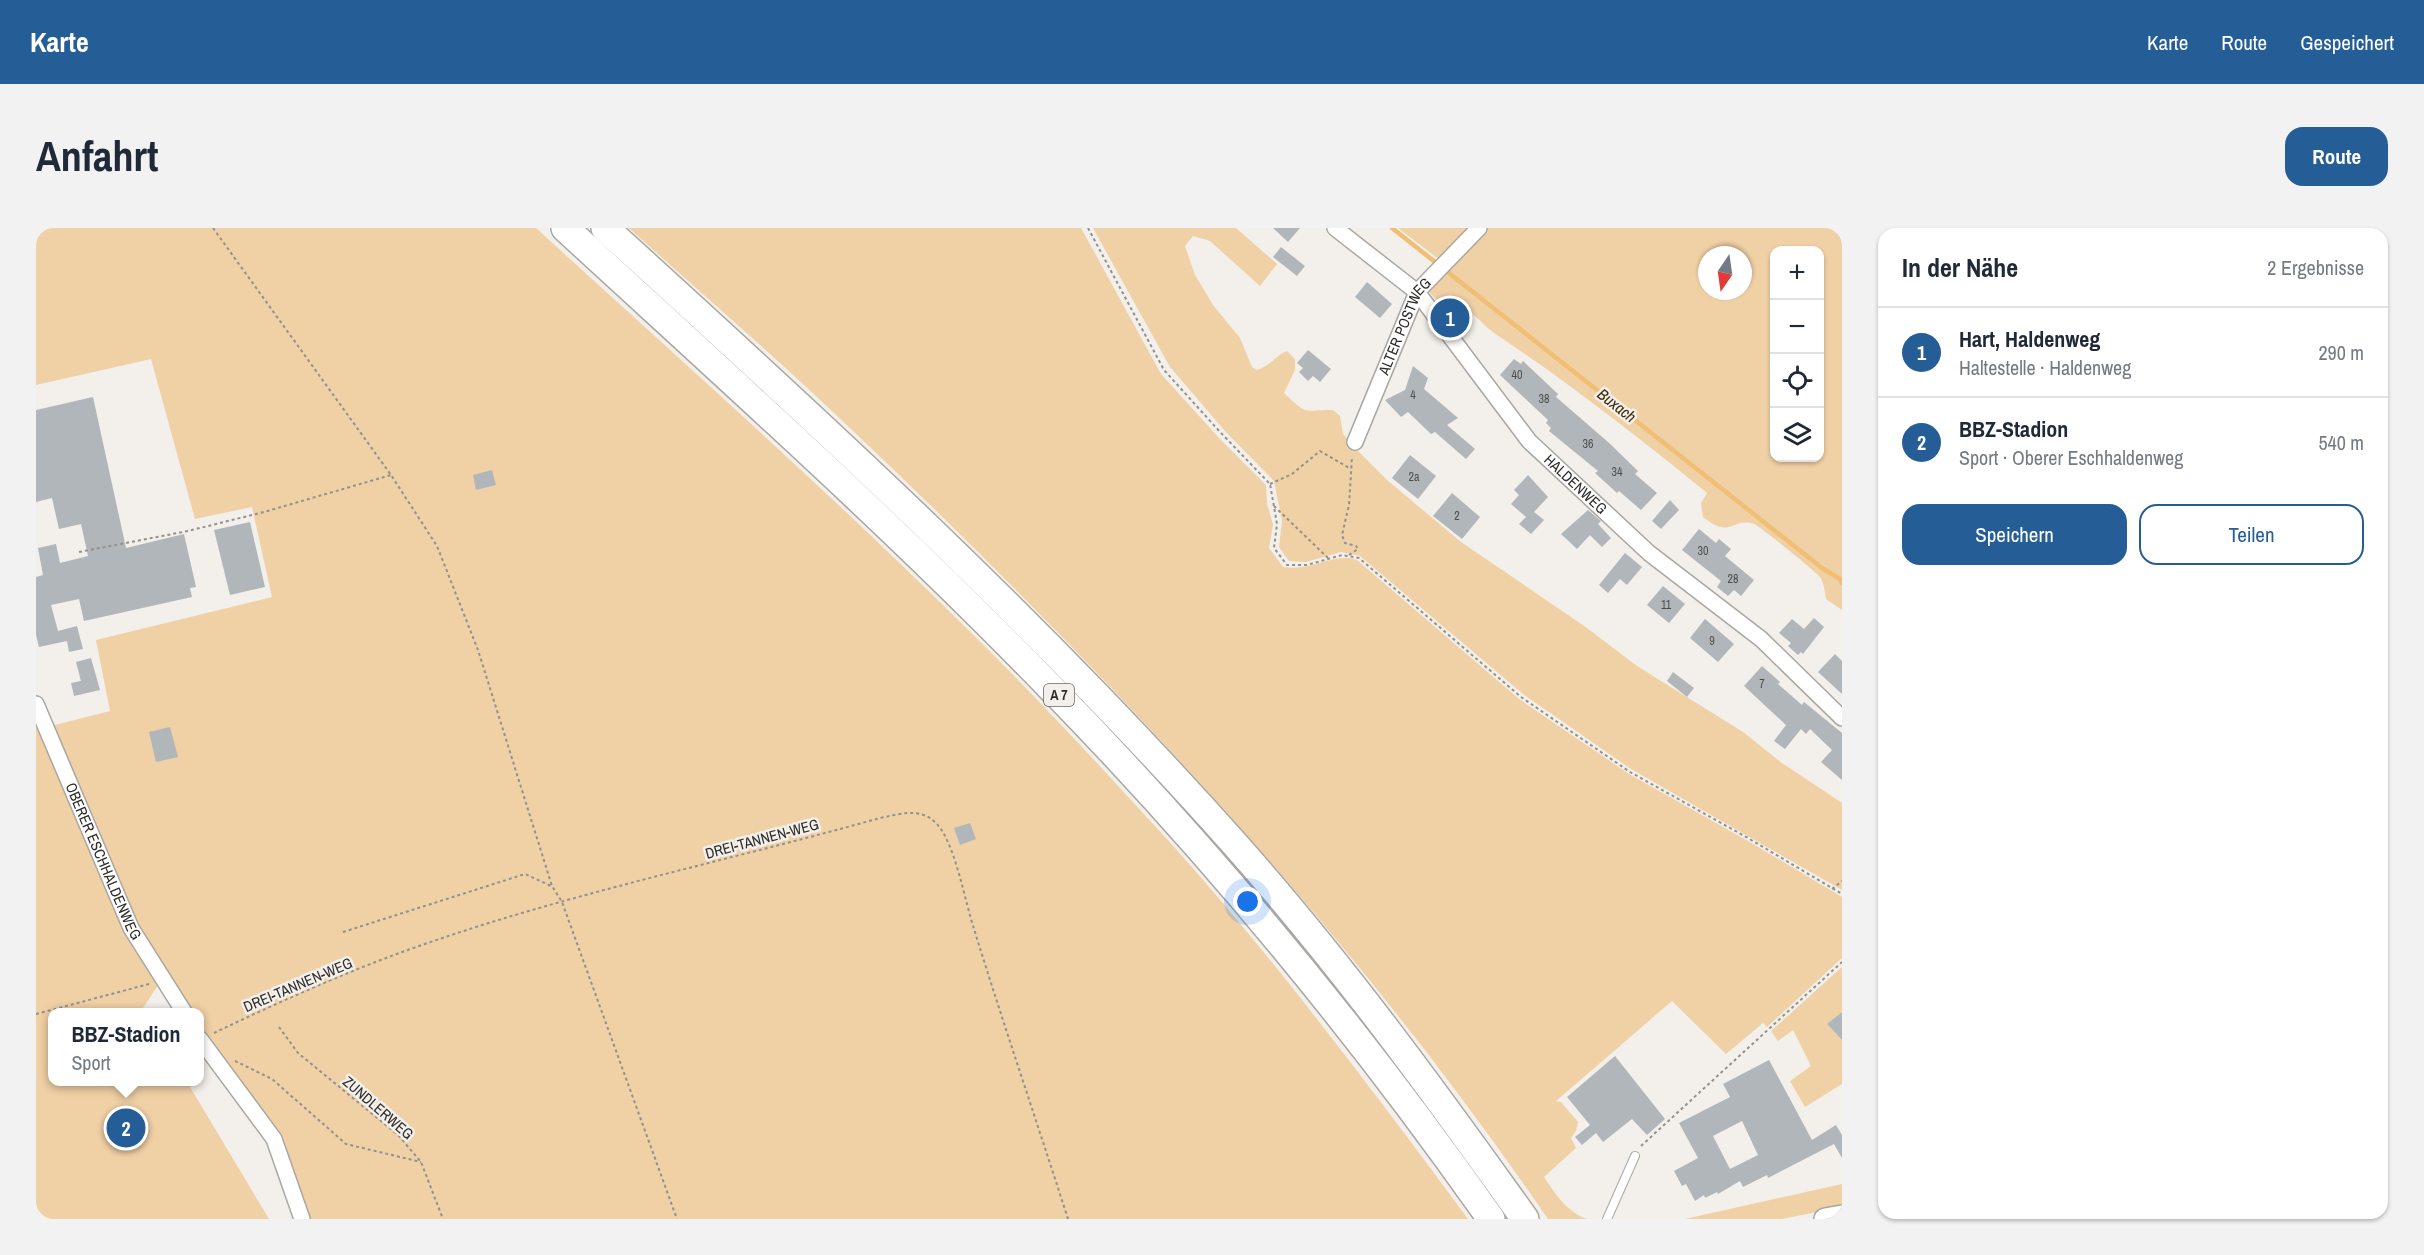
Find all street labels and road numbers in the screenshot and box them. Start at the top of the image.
street label: ALTER POSTWEG [1372,273,1436,379]
street label: HALDENWEG [1540,449,1612,519]
road number: A 7 [1044,684,1074,706]
street label: OBERER ESCHHALDENWEG [61,779,147,944]
street label: DREI-TANNEN-WEG [703,813,821,864]
street label: DREI-TANNEN-WEG [240,952,356,1017]
street label: ZUNDLERWEG [339,1071,418,1144]

